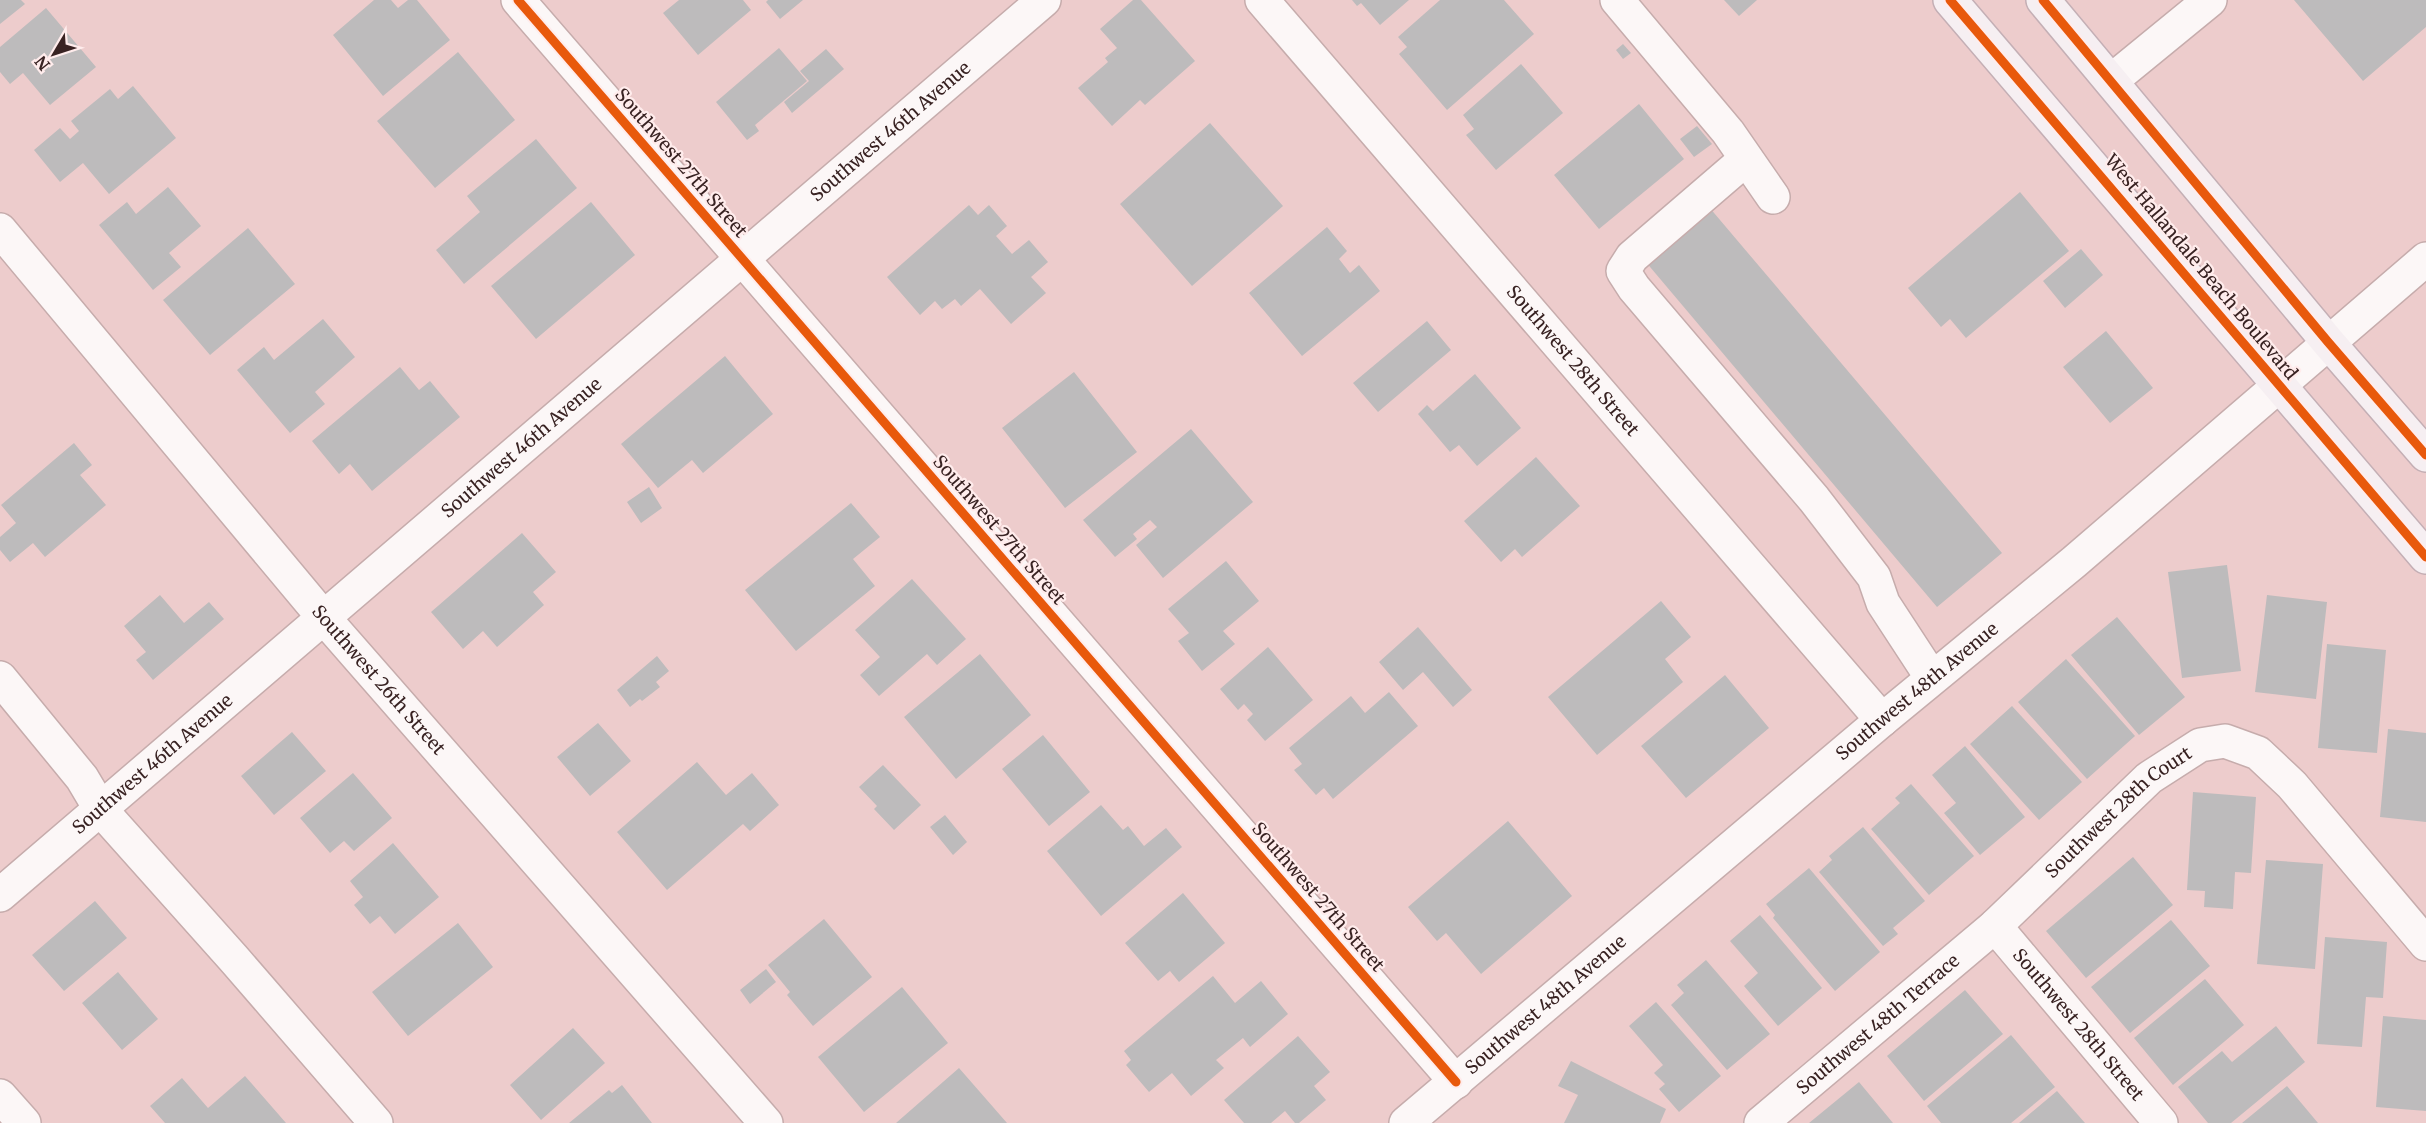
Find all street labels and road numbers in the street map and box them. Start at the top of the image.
street label: Southwest 46th Avenue [805,56,975,206]
street label: Southwest 27th Street [610,83,753,242]
street label: West Hallandale Beach Boulevard [2099,148,2303,384]
street label: Southwest 28th Street [1502,280,1644,441]
street label: Southwest 46th Avenue [436,372,606,523]
street label: Southwest 27th Street [928,450,1071,609]
street label: Southwest 26th Street [307,600,450,759]
street label: Southwest 48th Avenue [1831,617,2003,765]
street label: Southwest 46th Avenue [67,689,237,839]
street label: Southwest 28th Court [2040,741,2196,883]
street label: Southwest 27th Street [1247,817,1390,976]
street label: Southwest 48th Avenue [1460,930,1631,1079]
street label: Southwest 28th Street [2008,944,2149,1105]
street label: Southwest 48th Terrace [1791,949,1964,1099]

